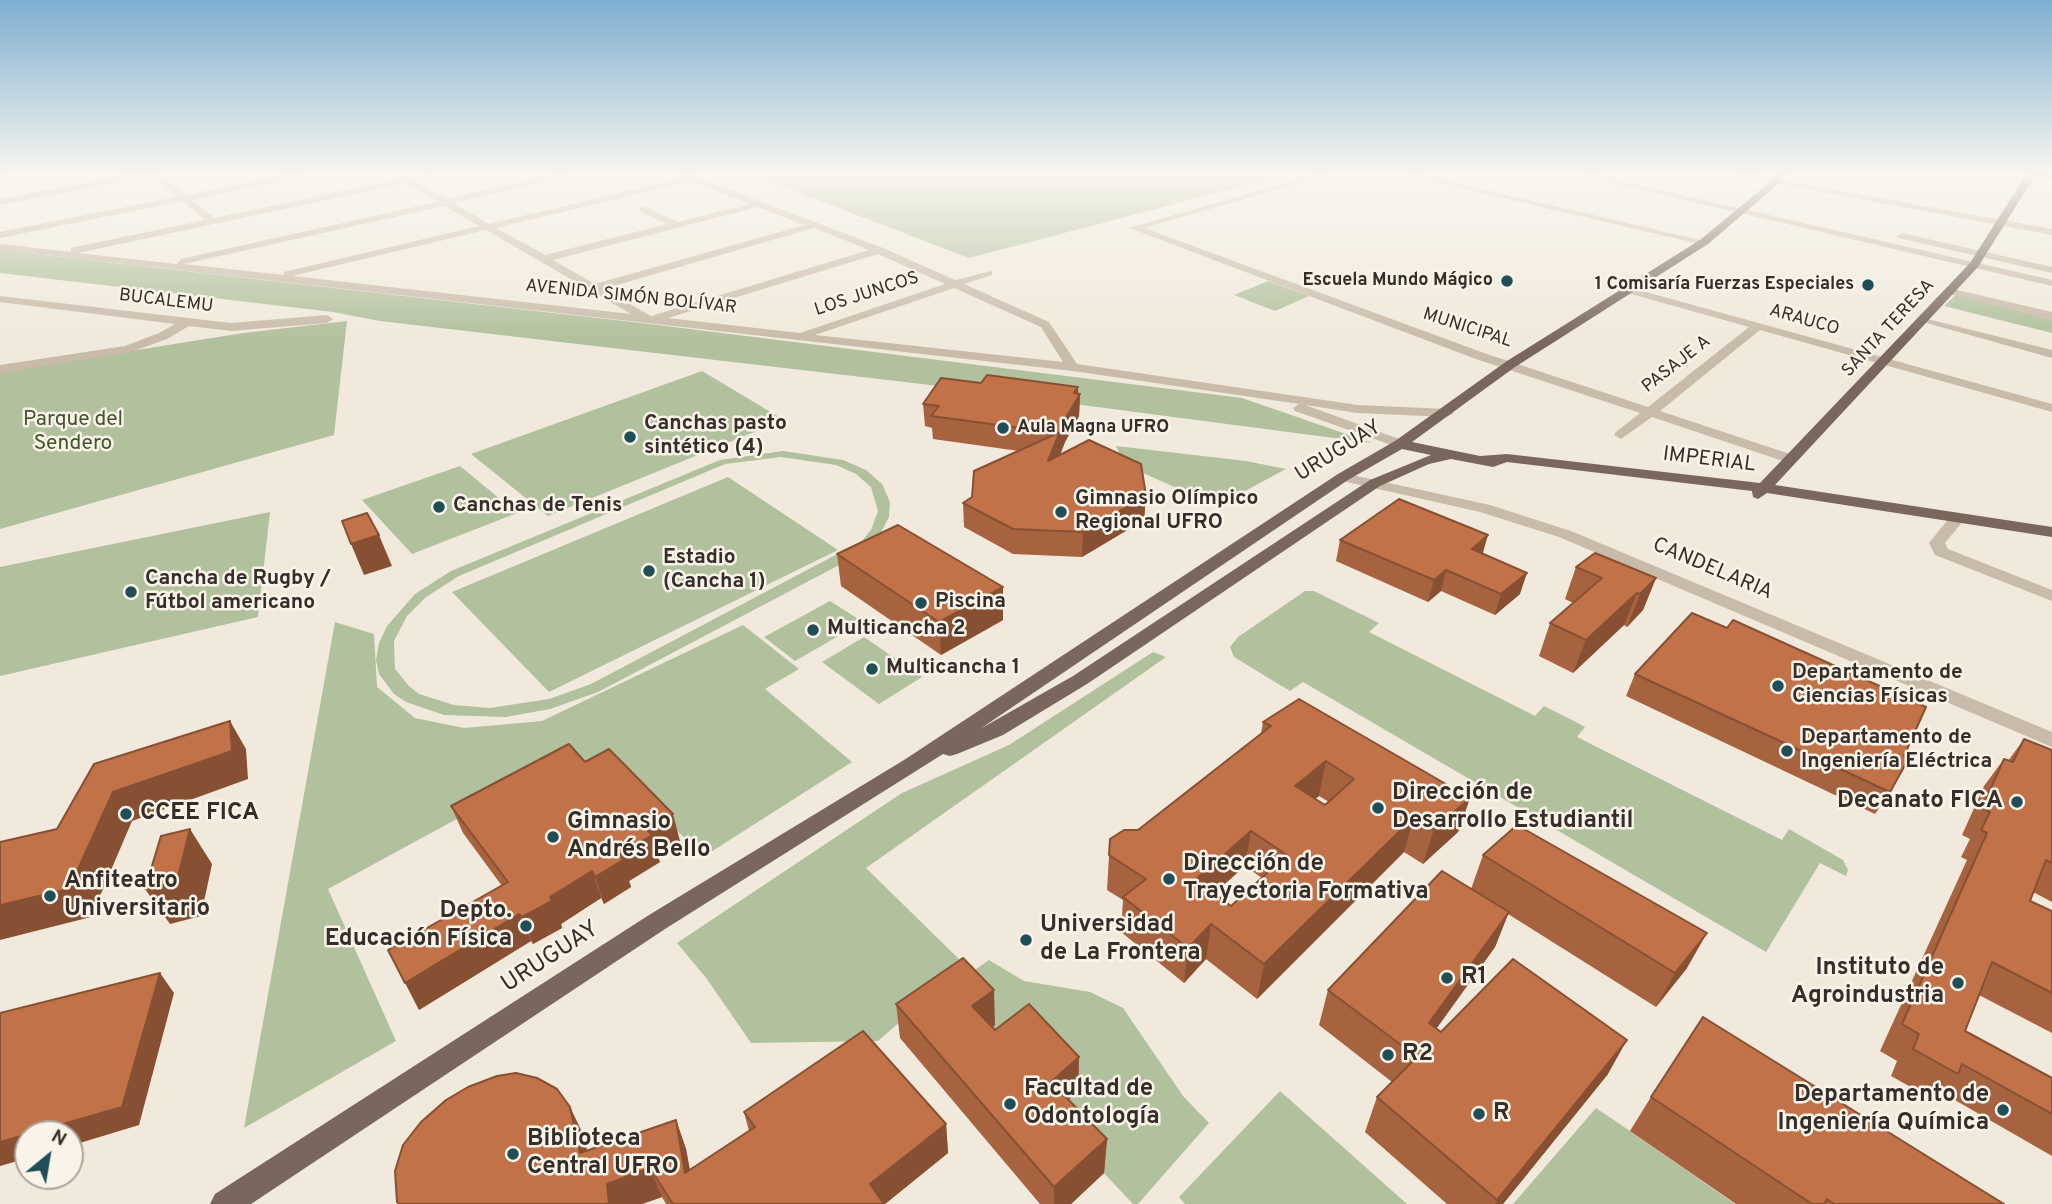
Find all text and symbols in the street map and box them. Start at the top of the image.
street label: LOS JUNCOS [812,268,922,322]
place label: Escuela Mundo Mágico [1302,270,1493,292]
marker: Escuela Mundo Mágico [1499,273,1515,289]
place label: 1 Comisaría Fuerzas Especiales [1595,274,1854,296]
street label: AVENIDA SIMÓN BOLÍVAR [524,276,738,320]
street label: SANTA TERESA [1838,276,1940,382]
marker: 1 Comisaría Fuerzas Especiales [1860,277,1876,293]
street label: BUCALEMU [118,286,214,318]
street label: ARAUCO [1767,301,1841,341]
street label: MUNICIPAL [1420,304,1514,354]
street label: PASAJE A [1638,332,1716,398]
park label: Parque del Sendero [23,408,123,458]
place label: Canchas pasto sintético (4) [644,412,787,462]
street label: URUGUAY [1291,416,1387,488]
place label: Aula Magna UFRO [1017,417,1169,439]
marker: Aula Magna UFRO [995,420,1011,436]
marker: Canchas pasto sintético (4) [622,429,638,445]
street label: IMPERIAL [1661,443,1757,479]
place label: Gimnasio Olímpico Regional UFRO [1075,487,1258,537]
place label: Canchas de Tenis [453,494,622,520]
marker: Canchas de Tenis [431,499,447,515]
marker: Gimnasio Olímpico Regional UFRO [1053,504,1069,520]
street label: CANDELARIA [1648,533,1776,607]
place label: Estadio (Cancha 1) [663,546,766,596]
marker: Estadio (Cancha 1) [641,563,657,579]
place label: Cancha de Rugby / Fútbol americano [145,567,331,617]
marker: Cancha de Rugby / Fútbol americano [123,584,139,600]
place label: Piscina [935,590,1006,616]
marker: Piscina [913,595,929,611]
place label: Multicancha 2 [827,617,966,643]
marker: Multicancha 2 [805,622,821,638]
place label: Multicancha 1 [886,656,1020,682]
marker: Multicancha 1 [864,661,880,677]
place label: Departamento de Ciencias Físicas [1792,661,1963,711]
marker: Departamento de Ciencias Físicas [1770,678,1786,694]
place label: Departamento de Ingeniería Eléctrica [1801,726,1992,776]
marker: Departamento de Ingeniería Eléctrica [1779,743,1795,759]
place label: Dirección de Desarrollo Estudiantil [1392,780,1634,836]
place label: Decanato FICA [1837,788,2003,816]
marker: Decanato FICA [2009,794,2025,810]
place label: CCEE FICA [140,800,259,828]
marker: Dirección de Desarrollo Estudiantil [1370,800,1386,816]
marker: CCEE FICA [118,806,134,822]
place label: Gimnasio Andrés Bello [567,809,711,865]
marker: Gimnasio Andrés Bello [545,829,561,845]
place label: Dirección de Trayectoria Formativa [1183,851,1429,907]
place label: Anfiteatro Universitario [64,868,210,924]
marker: Dirección de Trayectoria Formativa [1161,871,1177,887]
marker: Anfiteatro Universitario [42,888,58,904]
place label: Depto. Educación Física [325,898,512,954]
place label: Universidad de La Frontera [1040,912,1201,968]
street label: URUGUAY [497,916,605,1000]
marker: Depto. Educación Física [518,918,534,934]
marker: Universidad de La Frontera [1018,932,1034,948]
place label: Instituto de Agroindustria [1791,955,1944,1011]
place label: R1 [1461,964,1487,992]
marker: R1 [1439,970,1455,986]
marker: Instituto de Agroindustria [1950,975,1966,991]
place label: R2 [1402,1041,1433,1069]
marker: R2 [1380,1047,1396,1063]
place label: Facultad de Odontología [1024,1076,1160,1132]
place label: Departamento de Ingeniería Química [1778,1082,1989,1138]
marker: Facultad de Odontología [1002,1096,1018,1112]
place label: R [1493,1100,1510,1128]
marker: Departamento de Ingeniería Química [1995,1102,2011,1118]
marker: R [1471,1106,1487,1122]
north arrow [14,1120,84,1190]
text: N [47,1125,70,1152]
place label: Biblioteca Central UFRO [527,1126,679,1182]
marker: Biblioteca Central UFRO [505,1146,521,1162]

